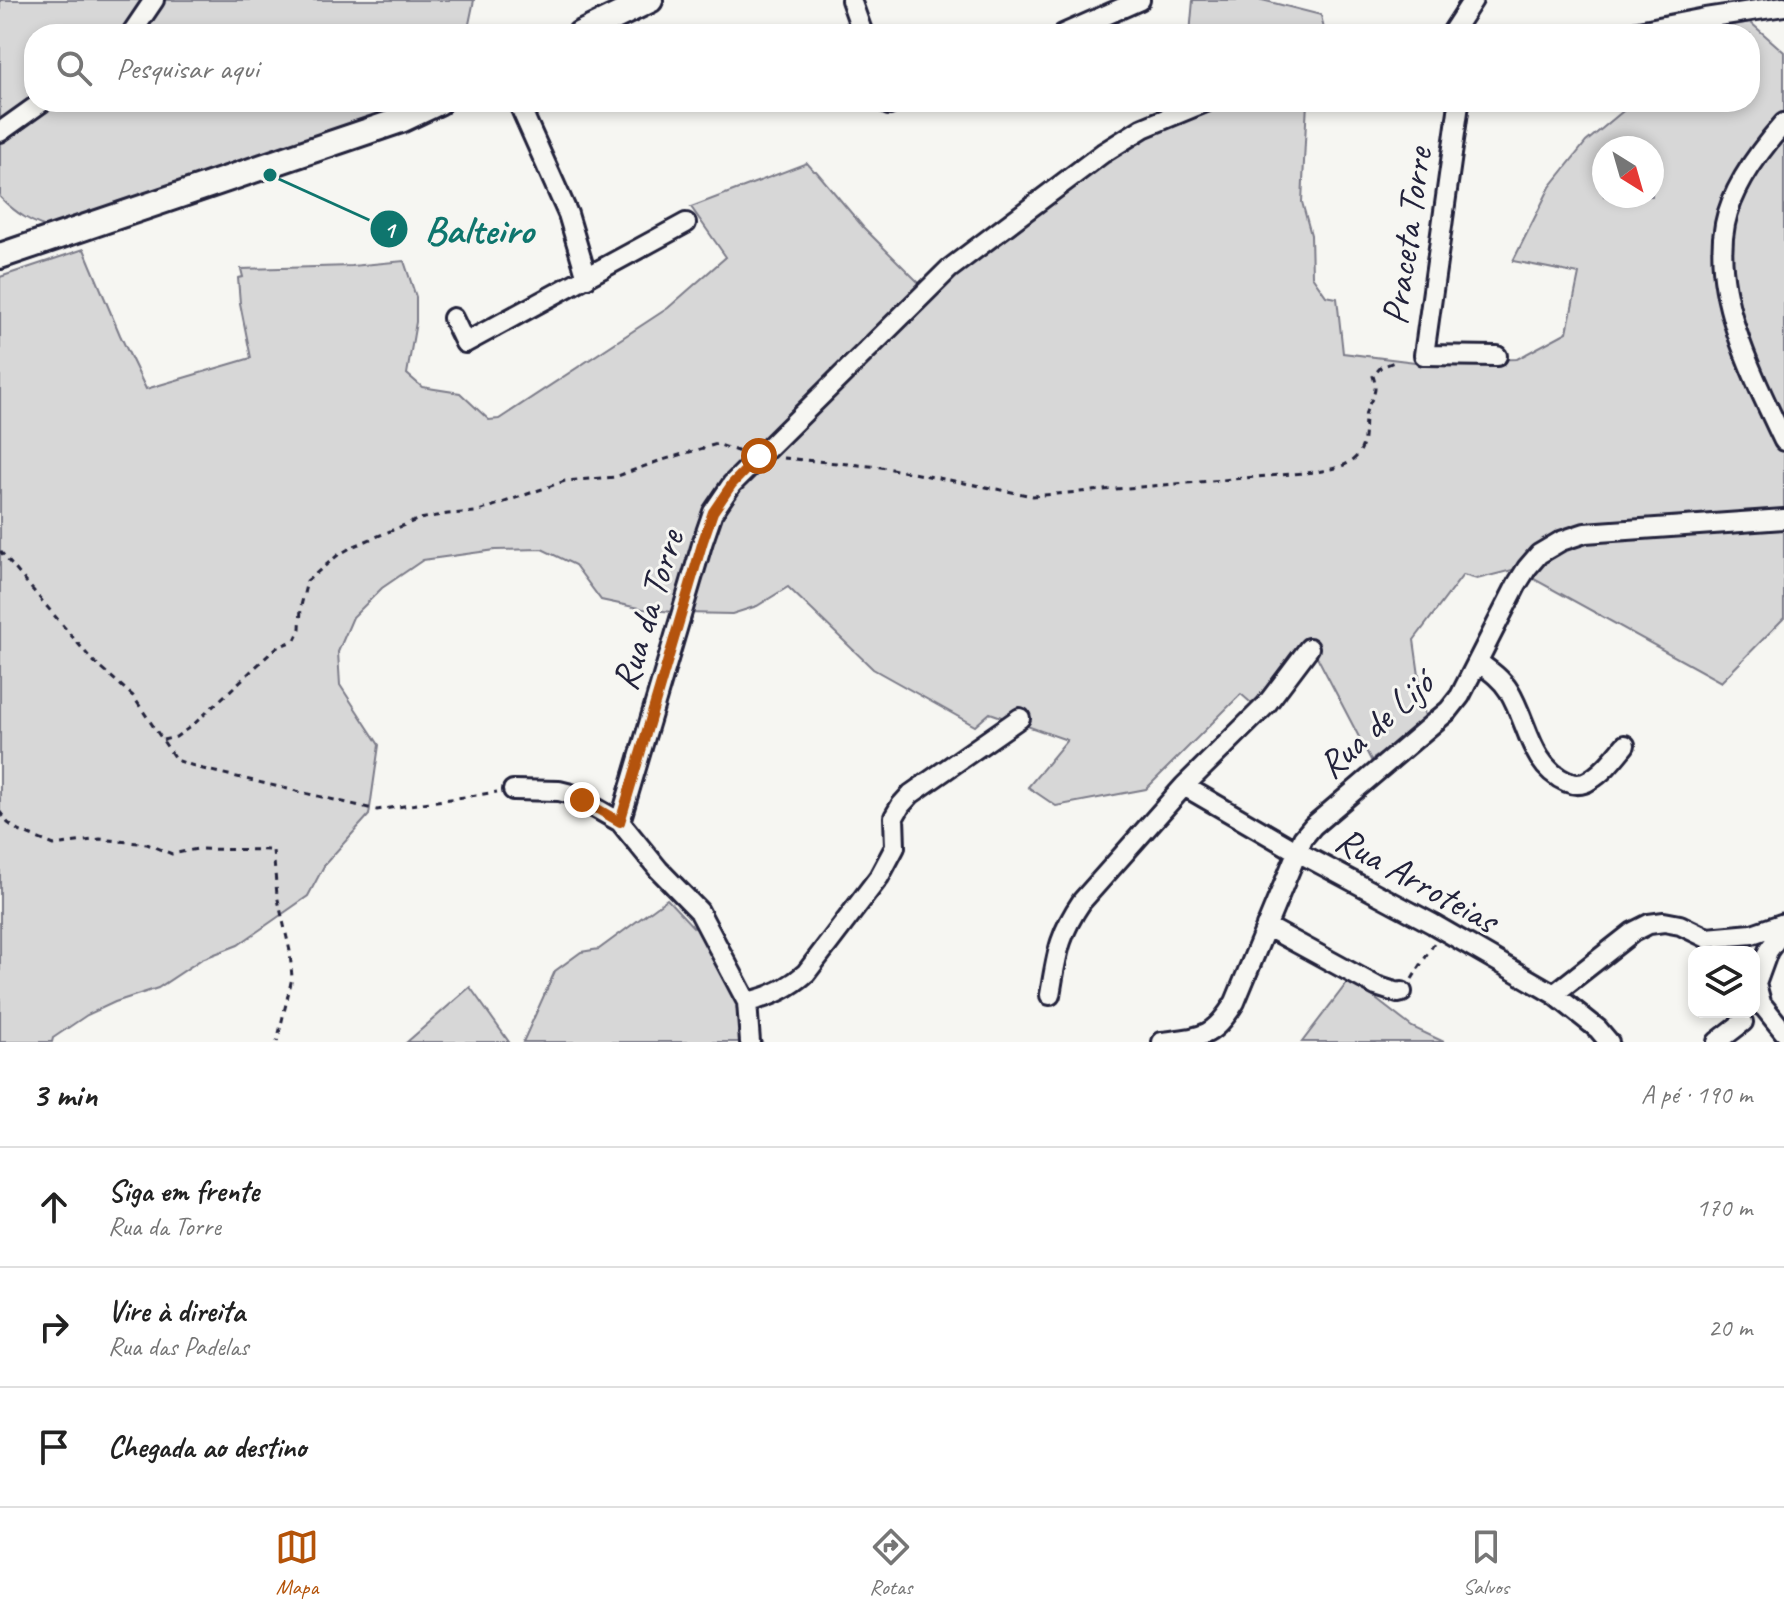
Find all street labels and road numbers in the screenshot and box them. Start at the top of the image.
street label: Praceta Torre [1371,142,1443,327]
street label: Rua da Torre [601,522,695,696]
street label: Rua de Lijó [1308,657,1447,788]
street label: Rua Arroteias [1328,816,1509,945]

